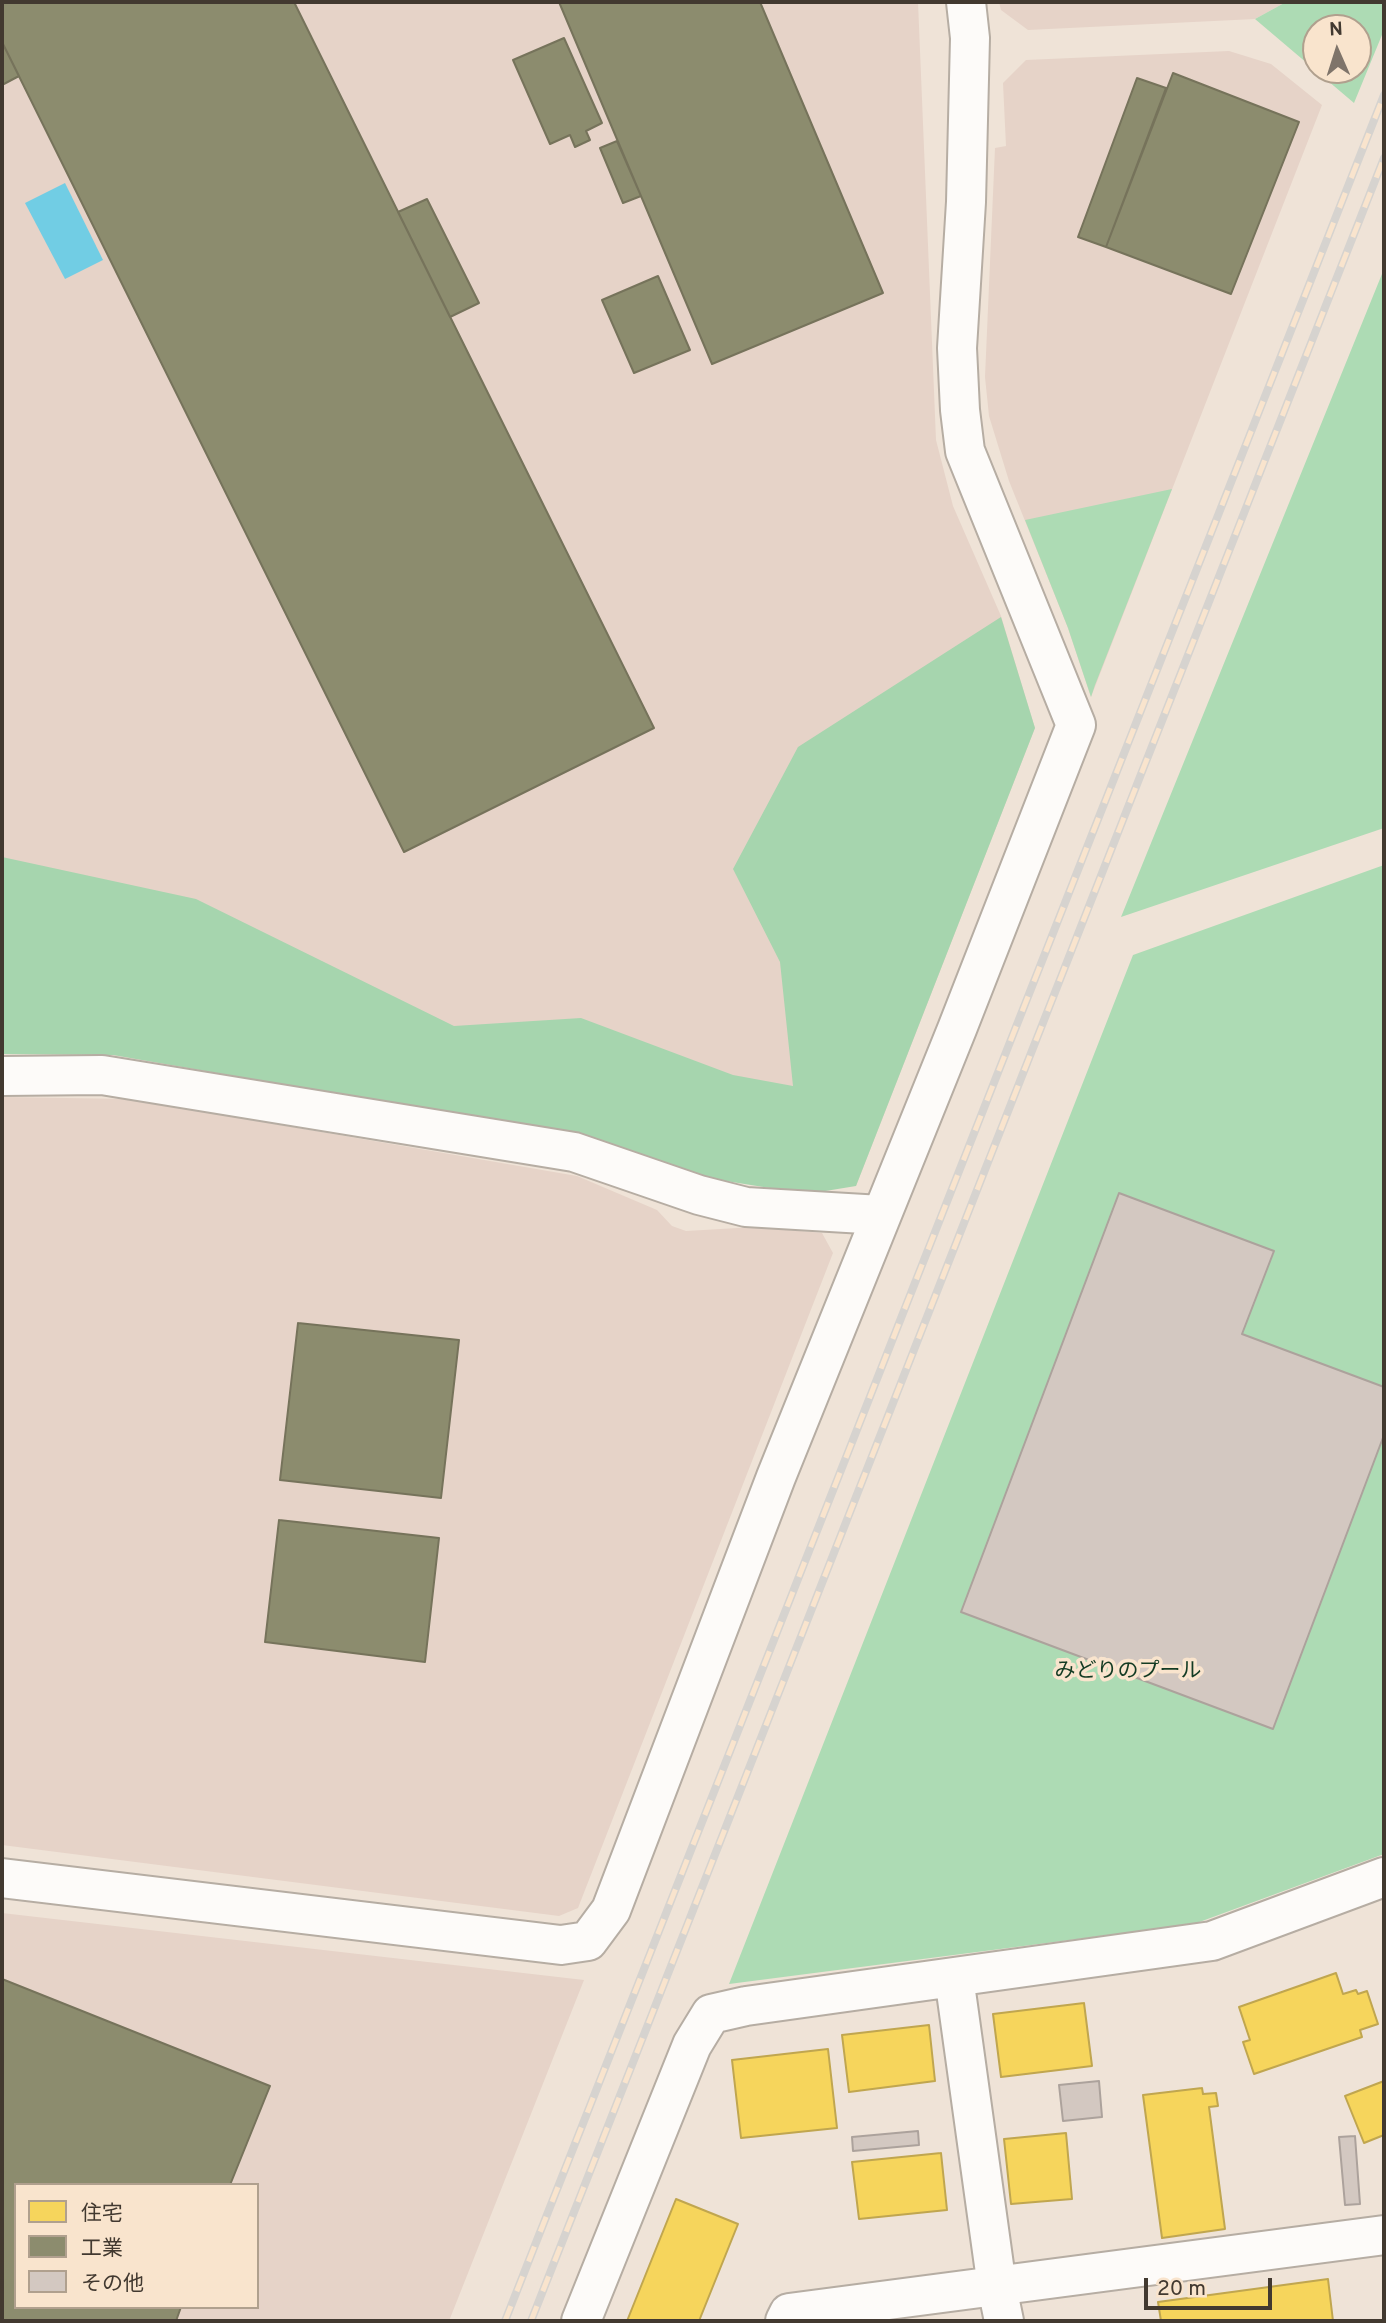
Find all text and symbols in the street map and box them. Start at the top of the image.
north arrow [1302,14,1372,84]
text: N [1329,18,1343,42]
park label: みどりのプール [1055,1660,1201,1686]
legend [14,2183,259,2309]
text: 住宅 [81,2201,123,2228]
text: 工業 [81,2236,123,2263]
scale bar [1148,2264,1276,2308]
text: その他 [81,2271,144,2298]
text: 20 m [1157,2276,1206,2303]

